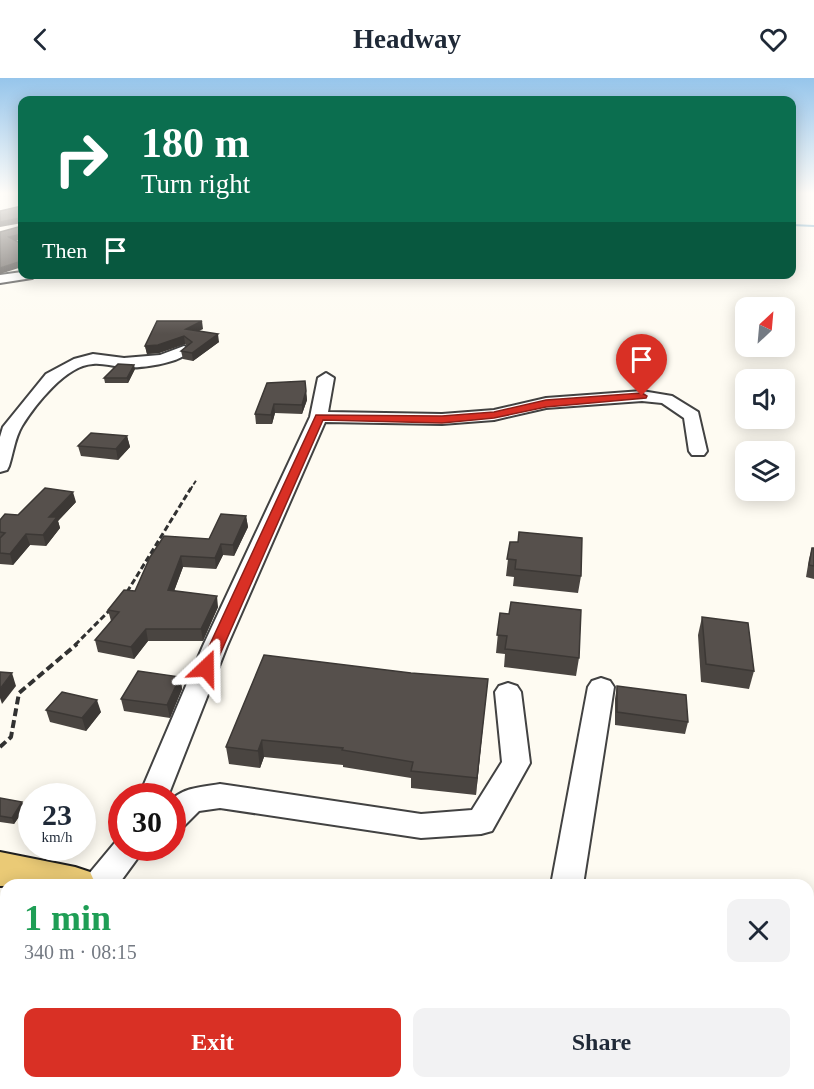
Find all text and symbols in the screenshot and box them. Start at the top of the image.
icon: back [24,23,57,56]
icon: heart [757,23,790,56]
text: Headway [353,24,461,54]
icon: right [42,120,120,198]
text: 180 m [141,120,250,166]
text: Turn right [141,169,250,199]
icon: arrive [99,234,132,267]
text: Then [42,238,87,263]
north arrow [735,297,795,357]
map controls [735,297,795,501]
pin [616,334,667,396]
icon: arrive [625,343,658,376]
button: sound [735,369,795,429]
button: layers [735,441,795,501]
position arrow [174,636,238,700]
speed limit sign: 30 [108,783,186,861]
text: 23 [42,798,72,831]
text: km/h [42,829,72,845]
text: 1 min [24,898,111,938]
button: close [727,899,790,962]
text: 340 m · 08:15 [24,941,137,963]
button: Exit [24,1008,401,1077]
button: Share [413,1008,790,1077]

